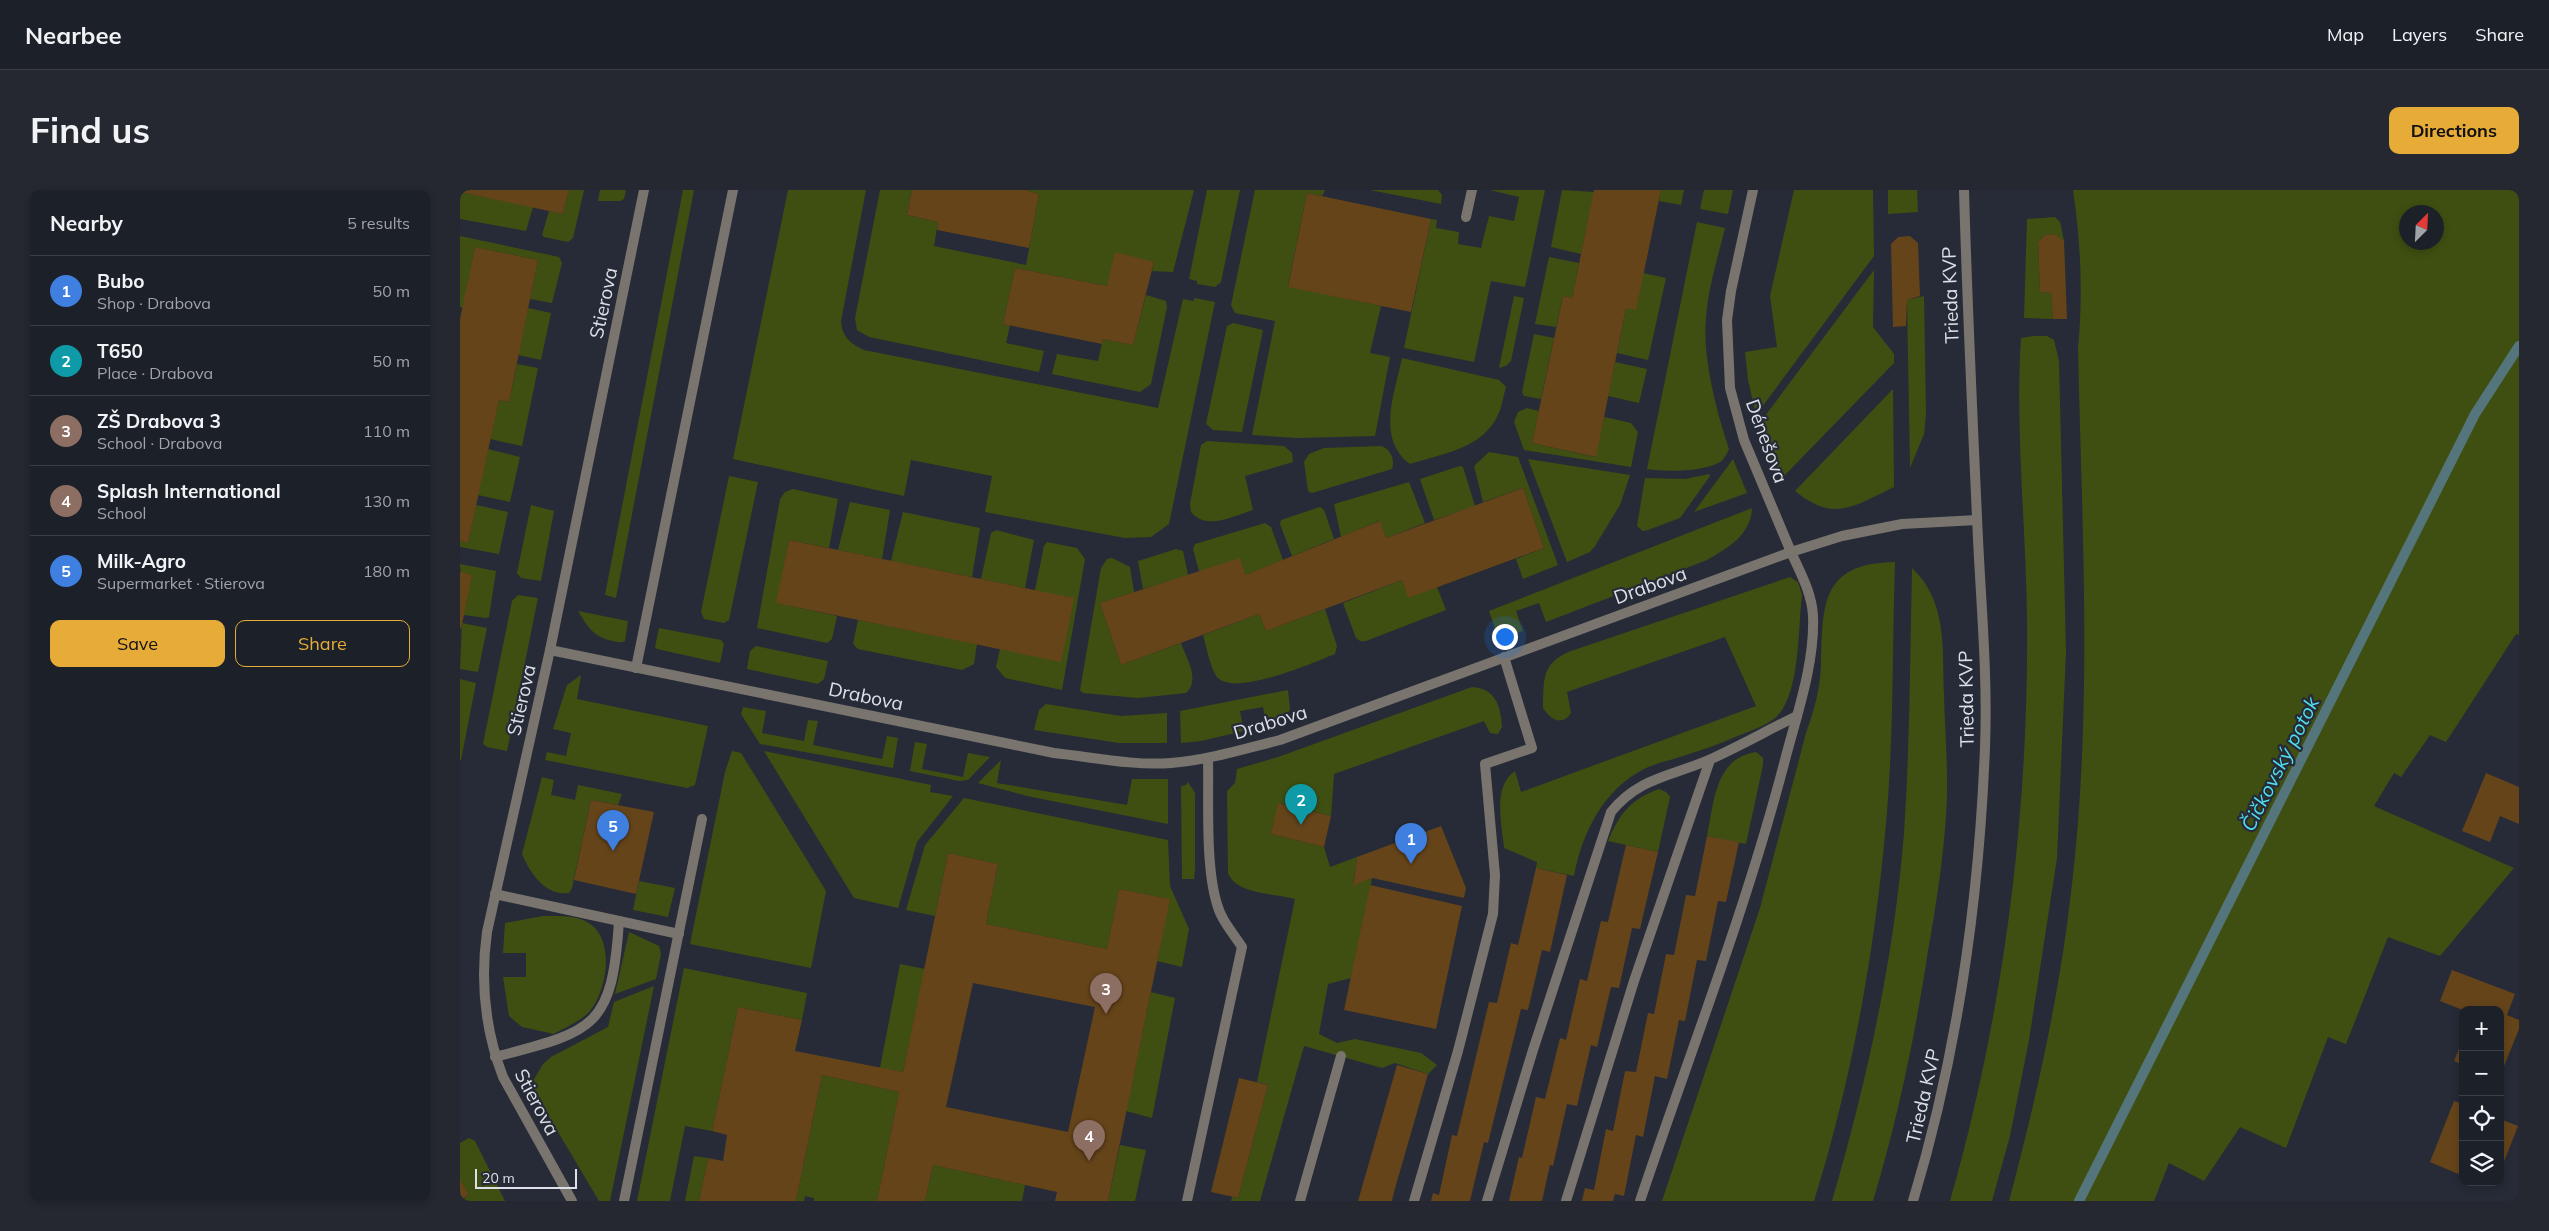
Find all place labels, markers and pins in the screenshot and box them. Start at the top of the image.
pin: 2 [1285,784,1317,825]
pin: 5 [597,810,629,851]
pin: 1 [1395,823,1427,864]
pin: 3 [1090,973,1122,1014]
pin: 4 [1073,1120,1105,1161]

